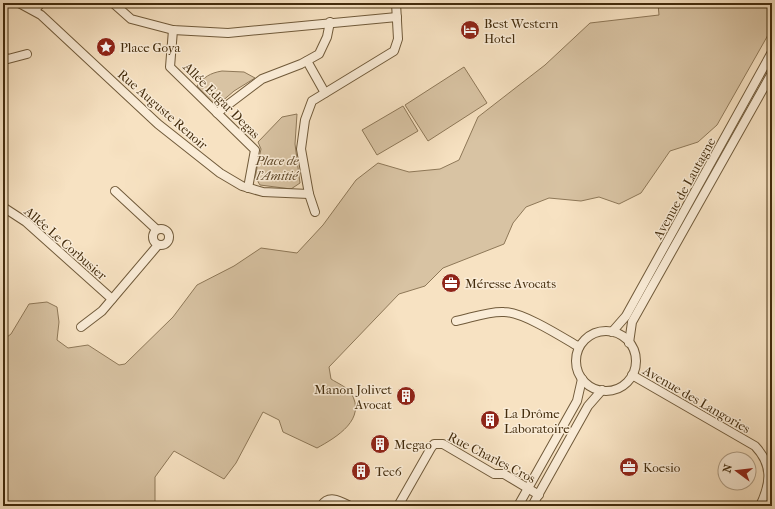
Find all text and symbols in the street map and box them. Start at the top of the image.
place label: Best Western Hotel [484,16,559,46]
hotel icon: Best Western Hotel [459,19,481,41]
place icon: Place Goya [95,36,117,58]
place label: Place Goya [120,40,182,55]
street label: Allée Edgar Degas [180,58,263,142]
street label: Rue Auguste Renoir [115,66,211,153]
street label: Avenue de Lautagne [650,134,719,243]
park label: Place de l'Amitié [254,153,299,183]
street label: Allée Le Corbusier [21,203,110,283]
office icon: Méresse Avocats [440,272,462,294]
place label: Méresse Avocats [465,276,556,291]
street label: Avenue des Langories [640,362,753,436]
place label: Manon Jolivet Avocat [314,382,392,412]
building icon: Manon Jolivet Avocat [395,385,417,407]
place label: La Drôme Laboratoire [504,406,570,436]
building icon: La Drôme Laboratoire [479,409,501,431]
street label: Rue Charles Cros [445,429,538,486]
building icon: Megao [369,433,391,455]
place label: Megao [394,437,432,452]
north arrow [717,451,757,491]
office icon: Koesio [618,456,640,478]
building icon: Tec6 [350,460,372,482]
place label: Koesio [643,460,681,475]
text: N [720,462,735,474]
place label: Tec6 [375,464,403,479]

